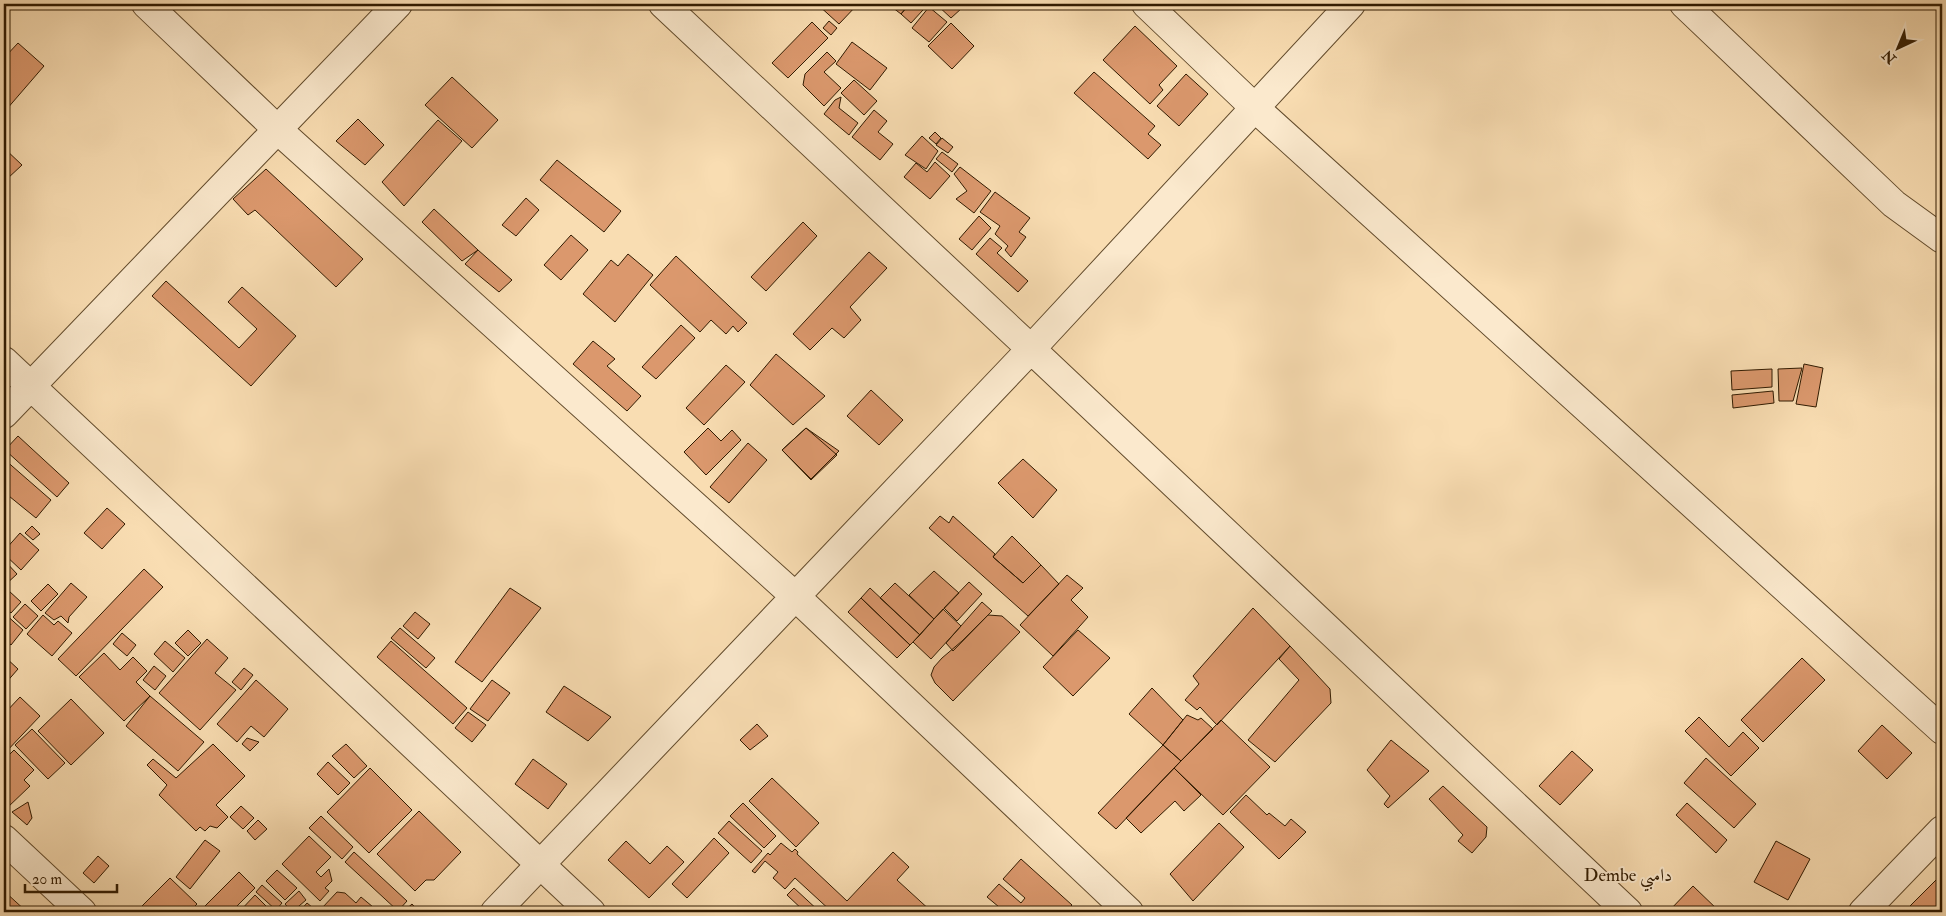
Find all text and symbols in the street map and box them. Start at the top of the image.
north arrow [1874,22,1924,72]
text: N [1879,46,1900,68]
scale bar [25,861,118,893]
district label: Dembe دامبي [1584,864,1672,892]
text: 20 m [32,870,62,889]

